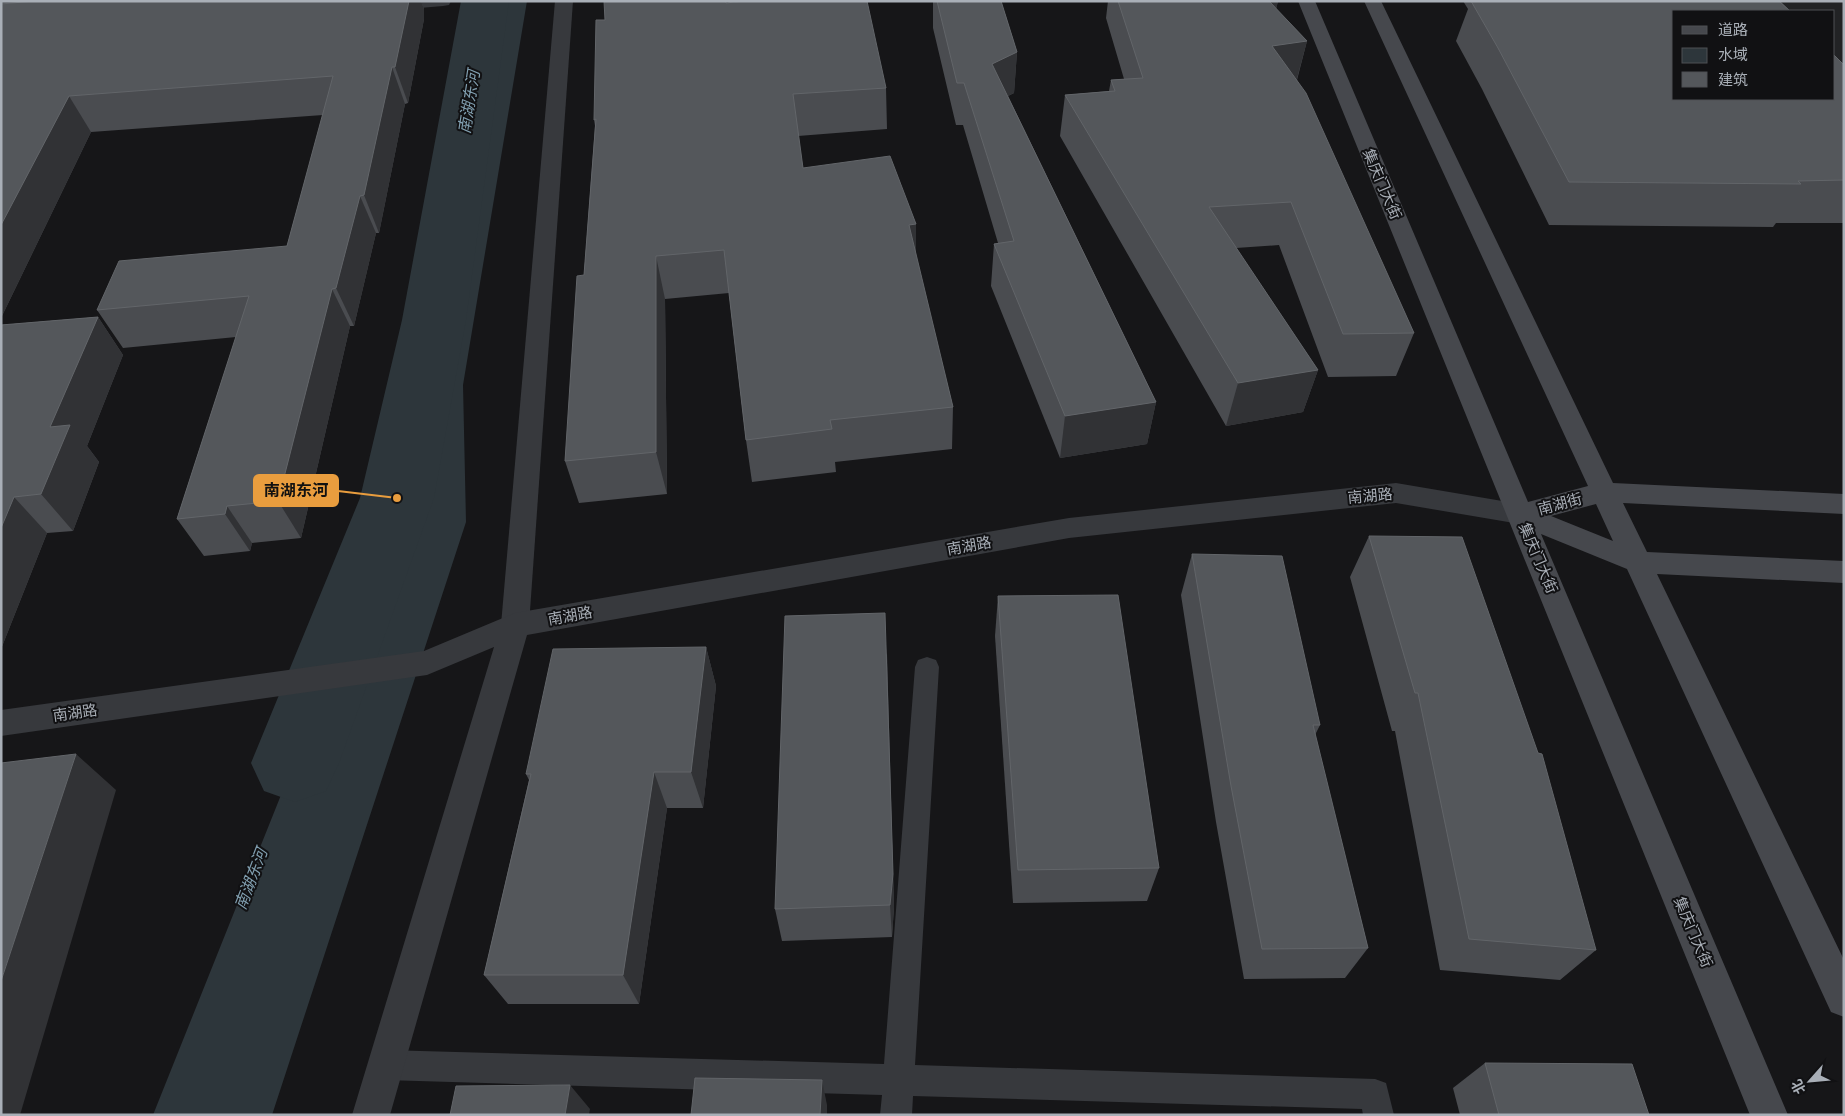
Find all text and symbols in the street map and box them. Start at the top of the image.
legend [1672,10,1835,100]
text: 道路 [1718,19,1748,41]
text: 水域 [1718,44,1748,66]
water label: 南湖东河 [453,66,486,135]
text: 建筑 [1718,69,1748,91]
street label: 集庆门大街 [1357,145,1407,223]
callout: 南湖东河 [254,475,338,506]
text: 南湖东河 [264,479,328,502]
street label: 南湖路 [1347,483,1393,509]
street label: 南湖街 [1535,488,1585,520]
street label: 集庆门大街 [1513,519,1563,597]
street label: 南湖路 [945,531,993,561]
street label: 南湖路 [546,601,594,631]
street label: 南湖路 [51,699,99,727]
water label: 南湖东河 [229,842,274,913]
street label: 集庆门大街 [1668,893,1718,971]
north arrow [1785,1056,1835,1106]
text: 北 [1786,1076,1811,1098]

